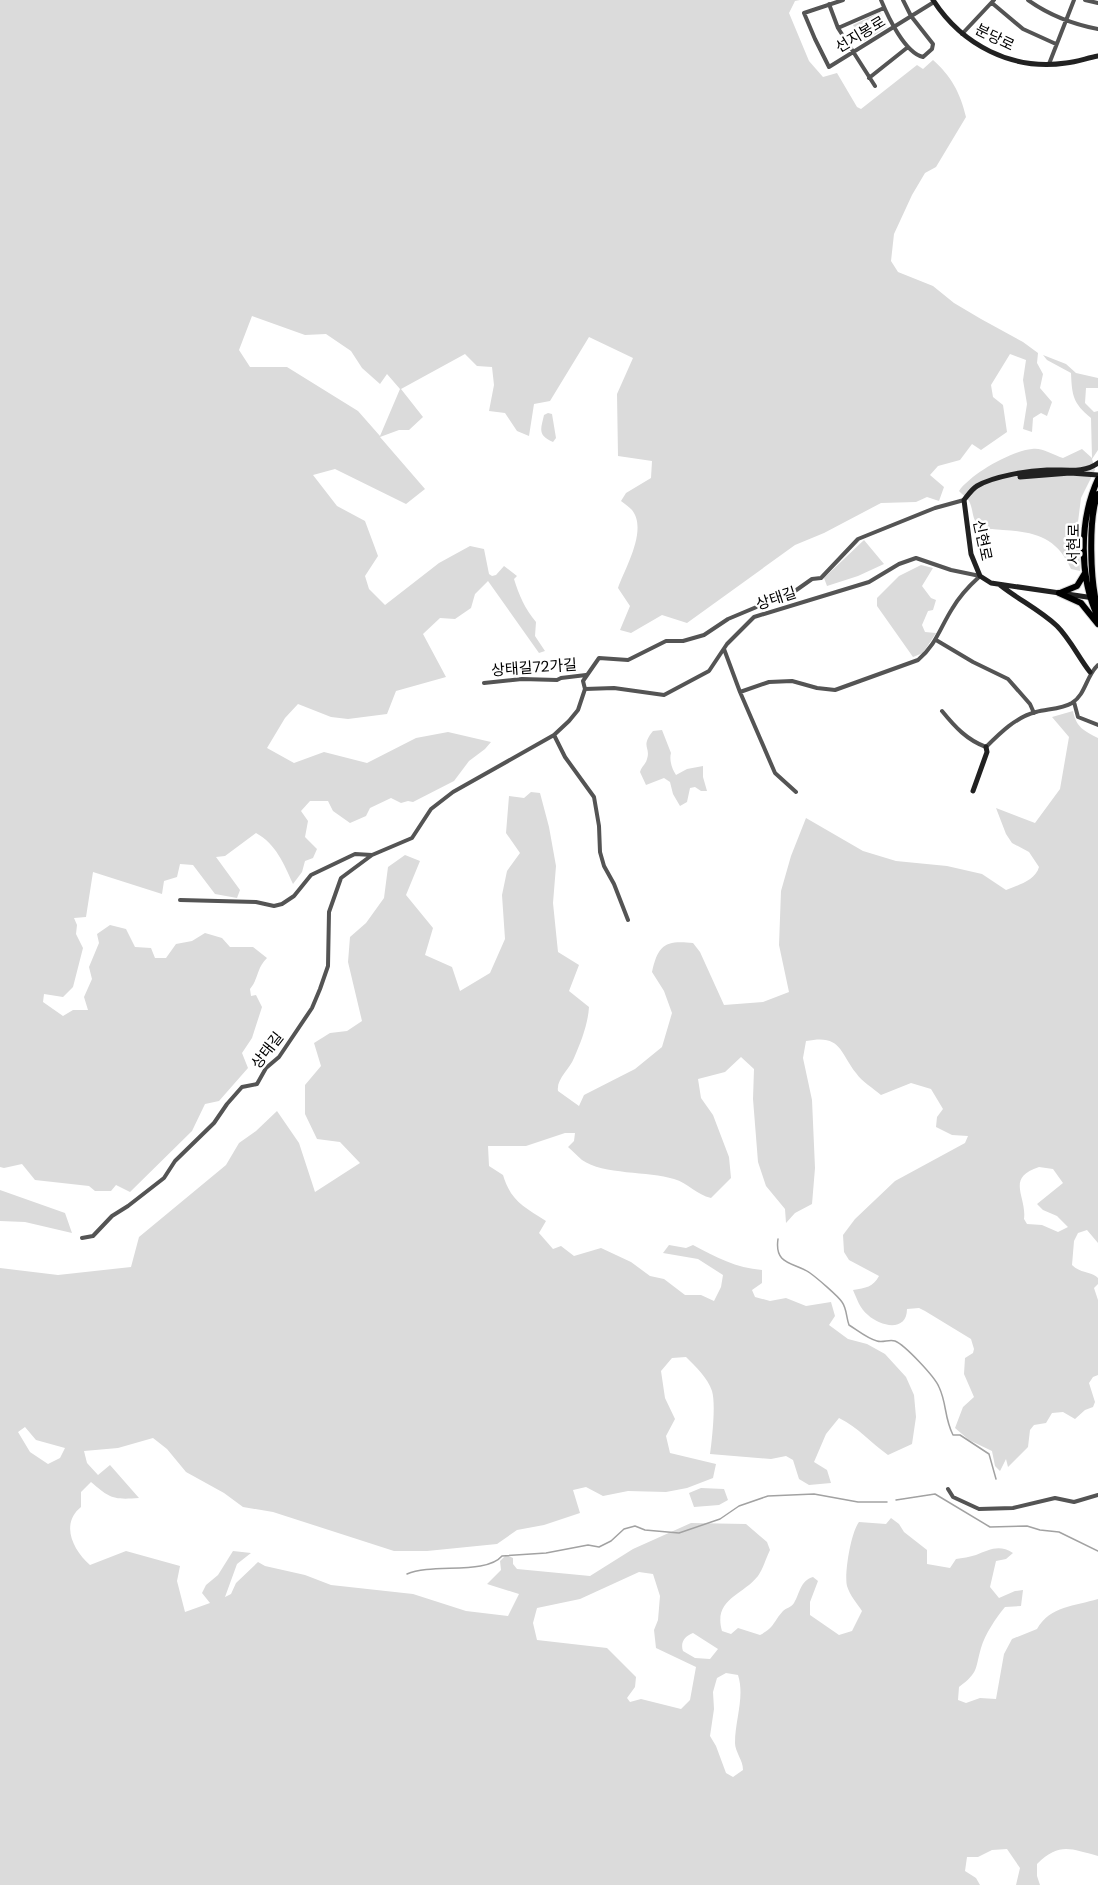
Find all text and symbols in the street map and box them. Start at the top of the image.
street label: 선지봉로 [831,11,889,57]
street label: 분당로 [972,18,1018,56]
street label: 신현로 [968,518,998,562]
street label: 서현로 [1063,523,1084,565]
street label: 상태길 [753,582,799,614]
street label: 상태길72가길 [490,654,578,680]
street label: 상태길 [246,1027,288,1073]

